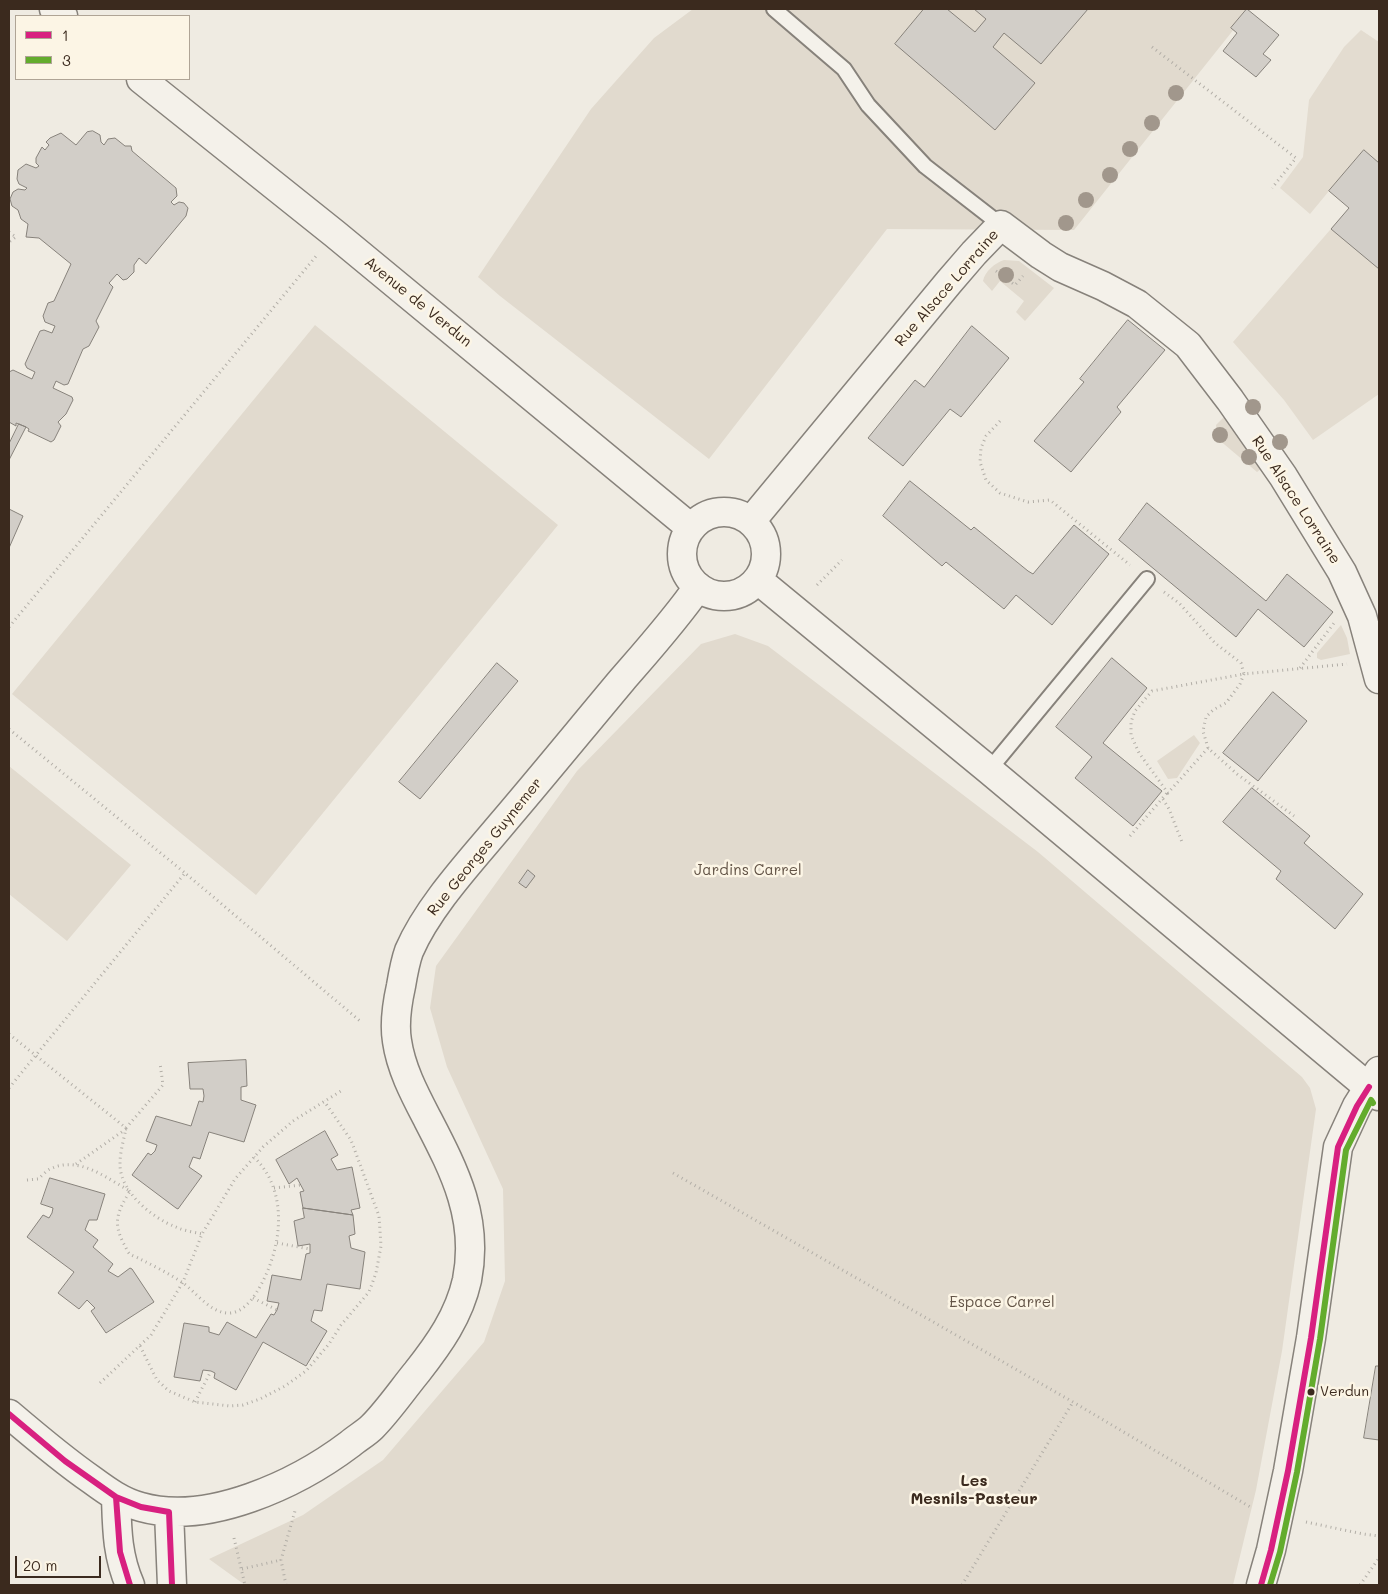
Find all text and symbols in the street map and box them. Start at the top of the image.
legend [15,15,190,80]
text: 1 [62,25,69,45]
text: 3 [62,50,71,70]
street label: Rue Alsace Lorraine [891,226,1003,350]
street label: Avenue de Verdun [361,253,475,351]
street label: Rue Alsace Lorraine [1248,433,1344,567]
street label: Rue Georges Guynemer [424,774,546,920]
park label: Jardins Carrel [694,861,802,879]
park label: Espace Carrel [949,1293,1055,1311]
place label: Verdun [1320,1384,1369,1400]
marker: Verdun [1306,1387,1316,1397]
district label: Les Mesnils-Pasteur [910,1471,1038,1509]
scale bar [18,1546,104,1578]
text: 20 m [23,1555,57,1575]

